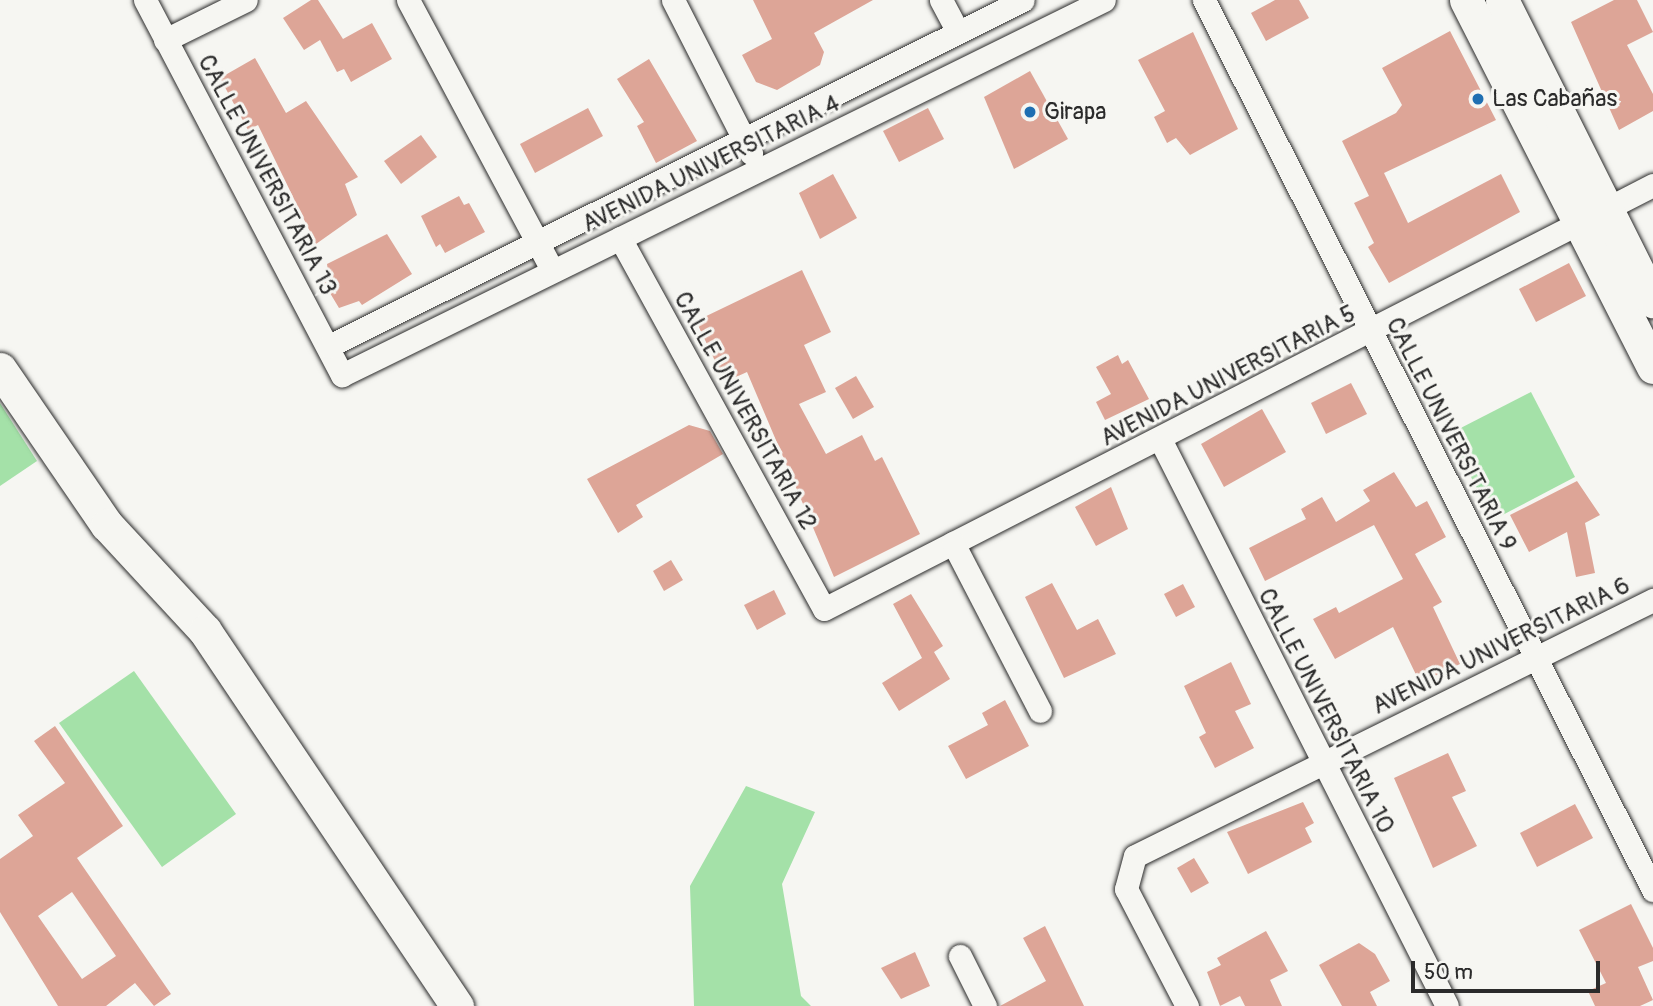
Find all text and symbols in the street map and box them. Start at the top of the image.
street label: CALLE UNIVERSITARIA 13 [191,50,343,300]
place label: Las Cabañas [1492,85,1617,113]
street label: AVENIDA UNIVERSITARIA 4 [578,89,844,239]
marker: Las Cabañas [1470,91,1486,107]
place label: Girapa [1044,98,1106,126]
marker: Girapa [1022,104,1038,120]
street label: CALLE UNIVERSITARIA 12 [667,287,823,535]
street label: AVENIDA UNIVERSITARIA 5 [1096,299,1360,453]
street label: CALLE UNIVERSITARIA 9 [1380,313,1522,555]
street label: AVENIDA UNIVERSITARIA 6 [1368,571,1634,721]
street label: CALLE UNIVERSITARIA 10 [1252,584,1400,838]
scale bar [1415,946,1604,990]
text: 50 m [1424,959,1473,986]

